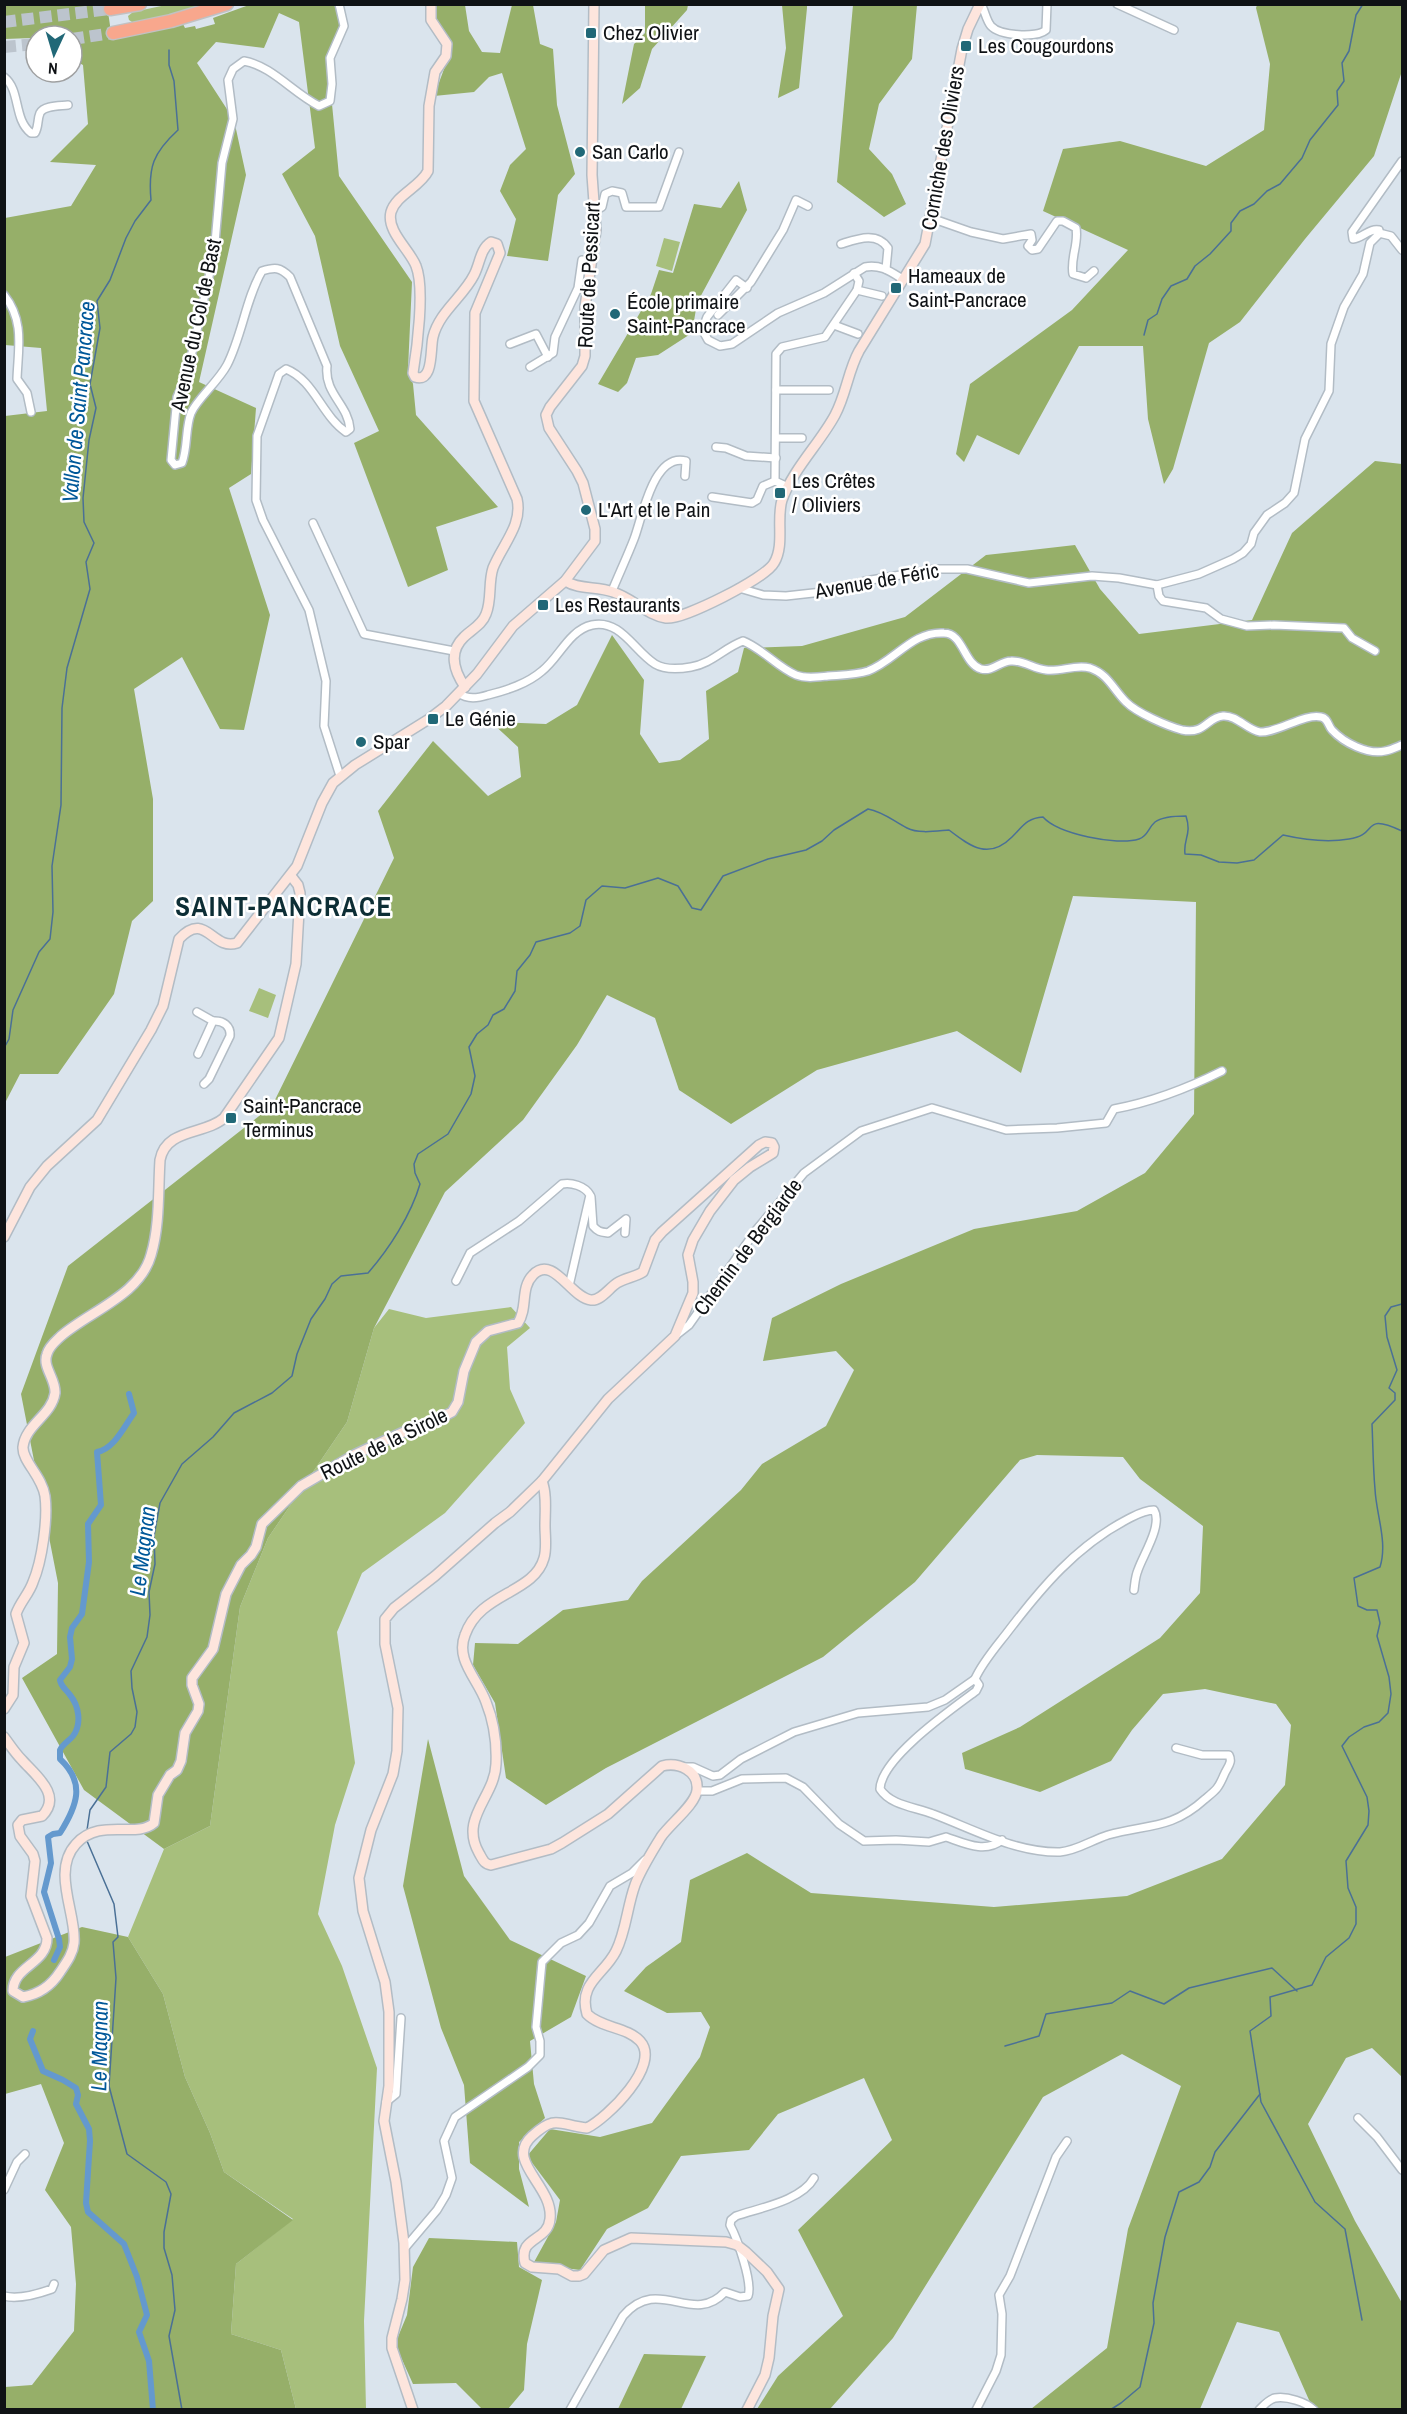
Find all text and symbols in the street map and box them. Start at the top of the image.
place label: Chez Olivier [603,18,699,47]
north arrow [24,24,84,84]
marker: Chez Olivier [584,26,598,40]
place label: Les Cougourdons [978,31,1114,60]
marker: Les Cougourdons [959,39,973,53]
text: N [47,58,58,80]
street label: Corniche des Oliviers [914,63,971,232]
place label: San Carlo [592,137,669,166]
marker: San Carlo [573,145,587,159]
street label: Route de Pessicart [570,201,607,349]
street label: Avenue du Col de Bast [163,236,228,415]
place label: Hameaux de Saint-Pancrace [908,261,1027,314]
marker: Hameaux de Saint-Pancrace [889,281,903,295]
place label: École primaire Saint-Pancrace [627,287,746,340]
water label: Vallon de Saint Pancrace [54,300,102,504]
marker: École primaire Saint-Pancrace [608,307,622,321]
place label: Les Crêtes / Oliviers [792,466,875,519]
marker: Les Crêtes / Oliviers [773,486,787,500]
place label: L'Art et le Pain [598,495,710,524]
marker: L'Art et le Pain [579,503,593,517]
street label: Avenue de Féric [812,555,941,606]
place label: Les Restaurants [555,590,680,619]
marker: Les Restaurants [536,598,550,612]
place label: Le Génie [445,704,516,733]
marker: Le Génie [426,712,440,726]
place label: Spar [373,727,410,756]
marker: Spar [354,735,368,749]
district label: SAINT-PANCRACE [175,888,393,924]
place label: Saint-Pancrace Terminus [243,1091,362,1144]
marker: Saint-Pancrace Terminus [224,1111,238,1125]
street label: Chemin de Bergiarde [686,1172,809,1321]
street label: Route de la Sirole [315,1400,452,1487]
water label: Le Magnan [122,1504,162,1598]
water label: Le Magnan [83,2001,115,2091]

